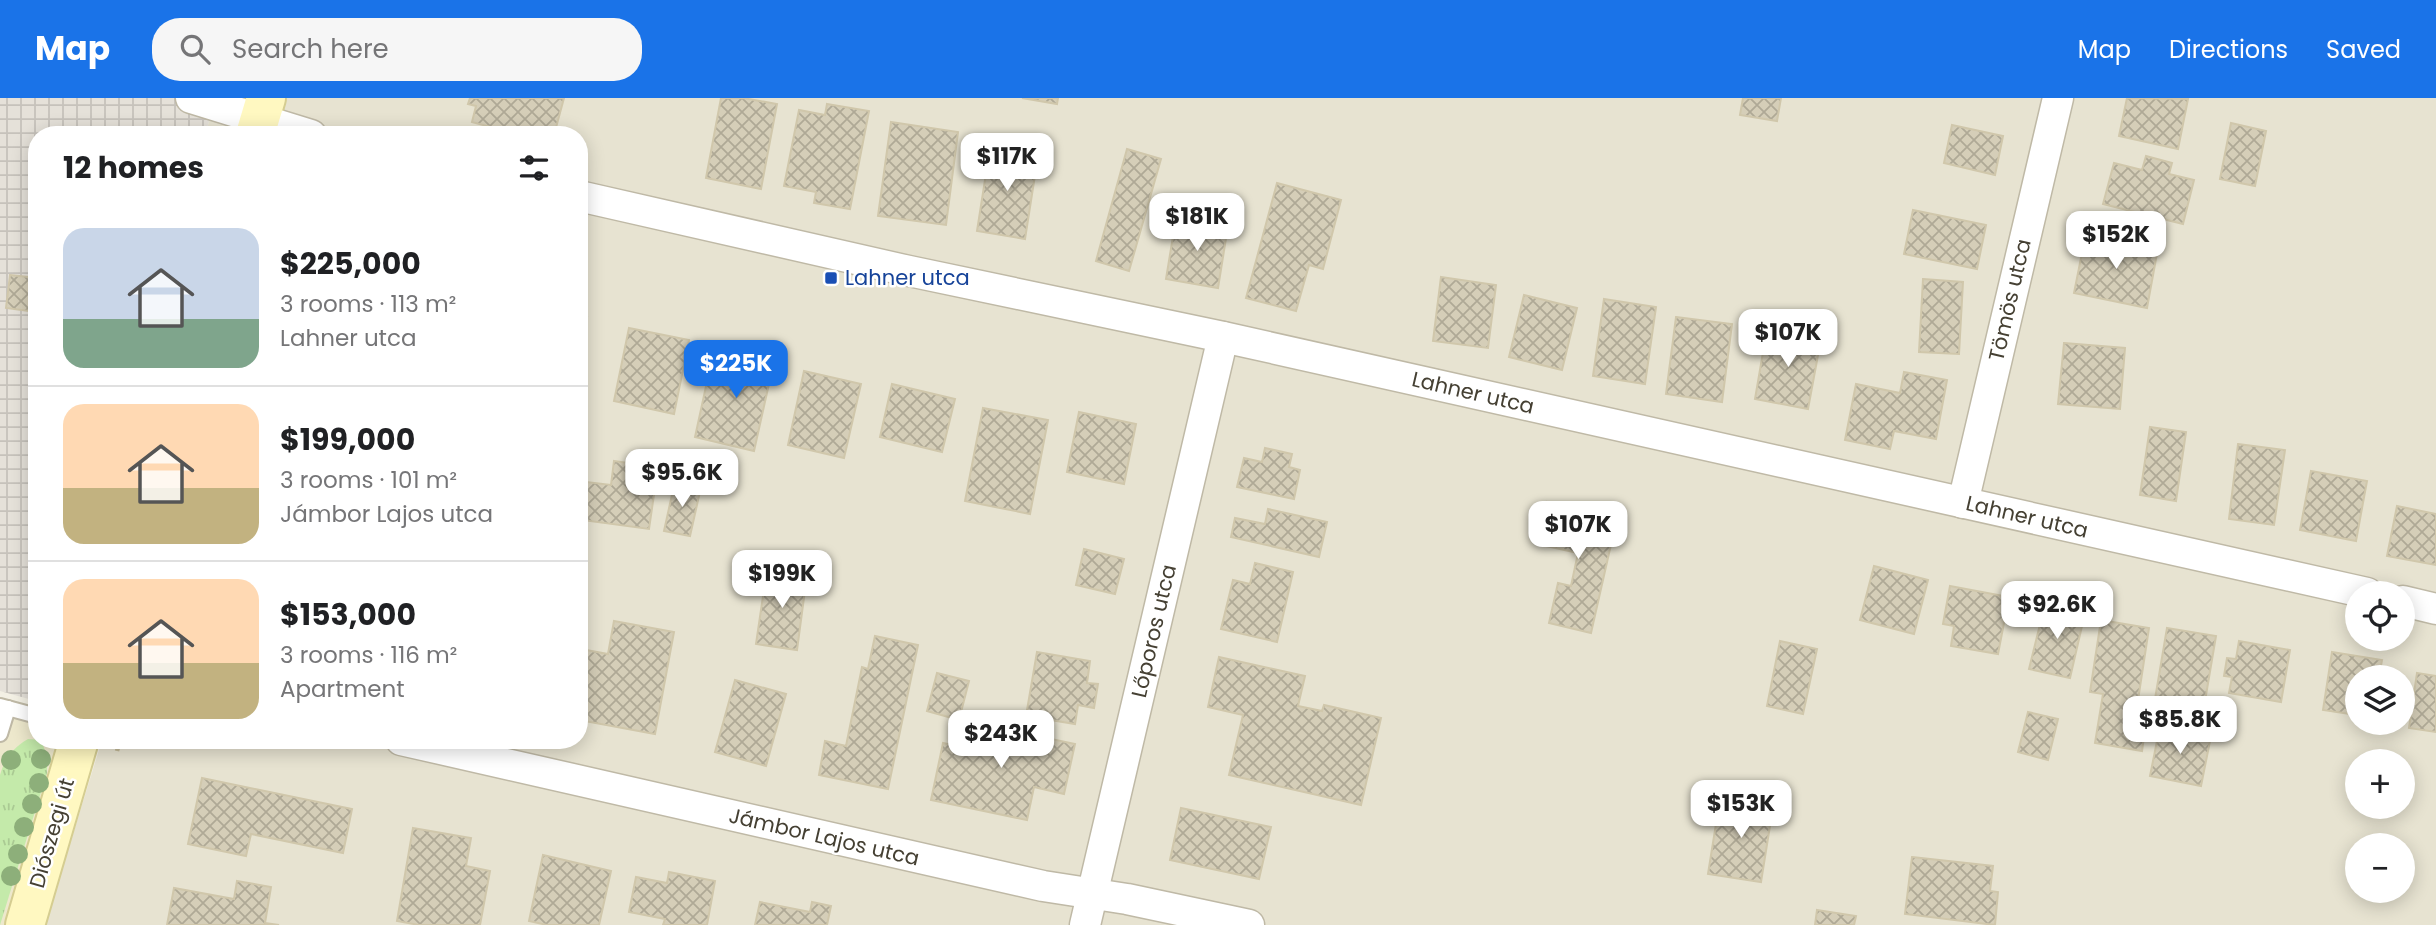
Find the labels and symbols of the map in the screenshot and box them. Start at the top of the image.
pin: $117K [958,134,1056,193]
pin: $181K [1148,194,1246,253]
pin: $152K [2067,212,2165,271]
street label: Tömös utca [1981,236,2038,364]
place label: Lahner utca [845,263,970,292]
marker: Lahner utca [823,270,839,286]
pin: $107K [1739,310,1837,369]
pin: $225K [687,341,785,400]
street label: Lahner utca [1409,364,1537,421]
pin: $95.6K [625,450,739,509]
street label: Lahner utca [1963,488,2091,545]
pin: $107K [1529,502,1627,561]
pin: $199K [733,550,831,610]
street label: Lőporos utca [1124,561,1183,700]
pin: $92.6K [2000,582,2114,641]
pin: $85.8K [2123,696,2237,756]
pin: $243K [952,710,1050,770]
street label: Diószegi út [22,775,81,891]
pin: $153K [1692,780,1790,840]
street label: Jámbor Lajos utca [726,801,922,873]

